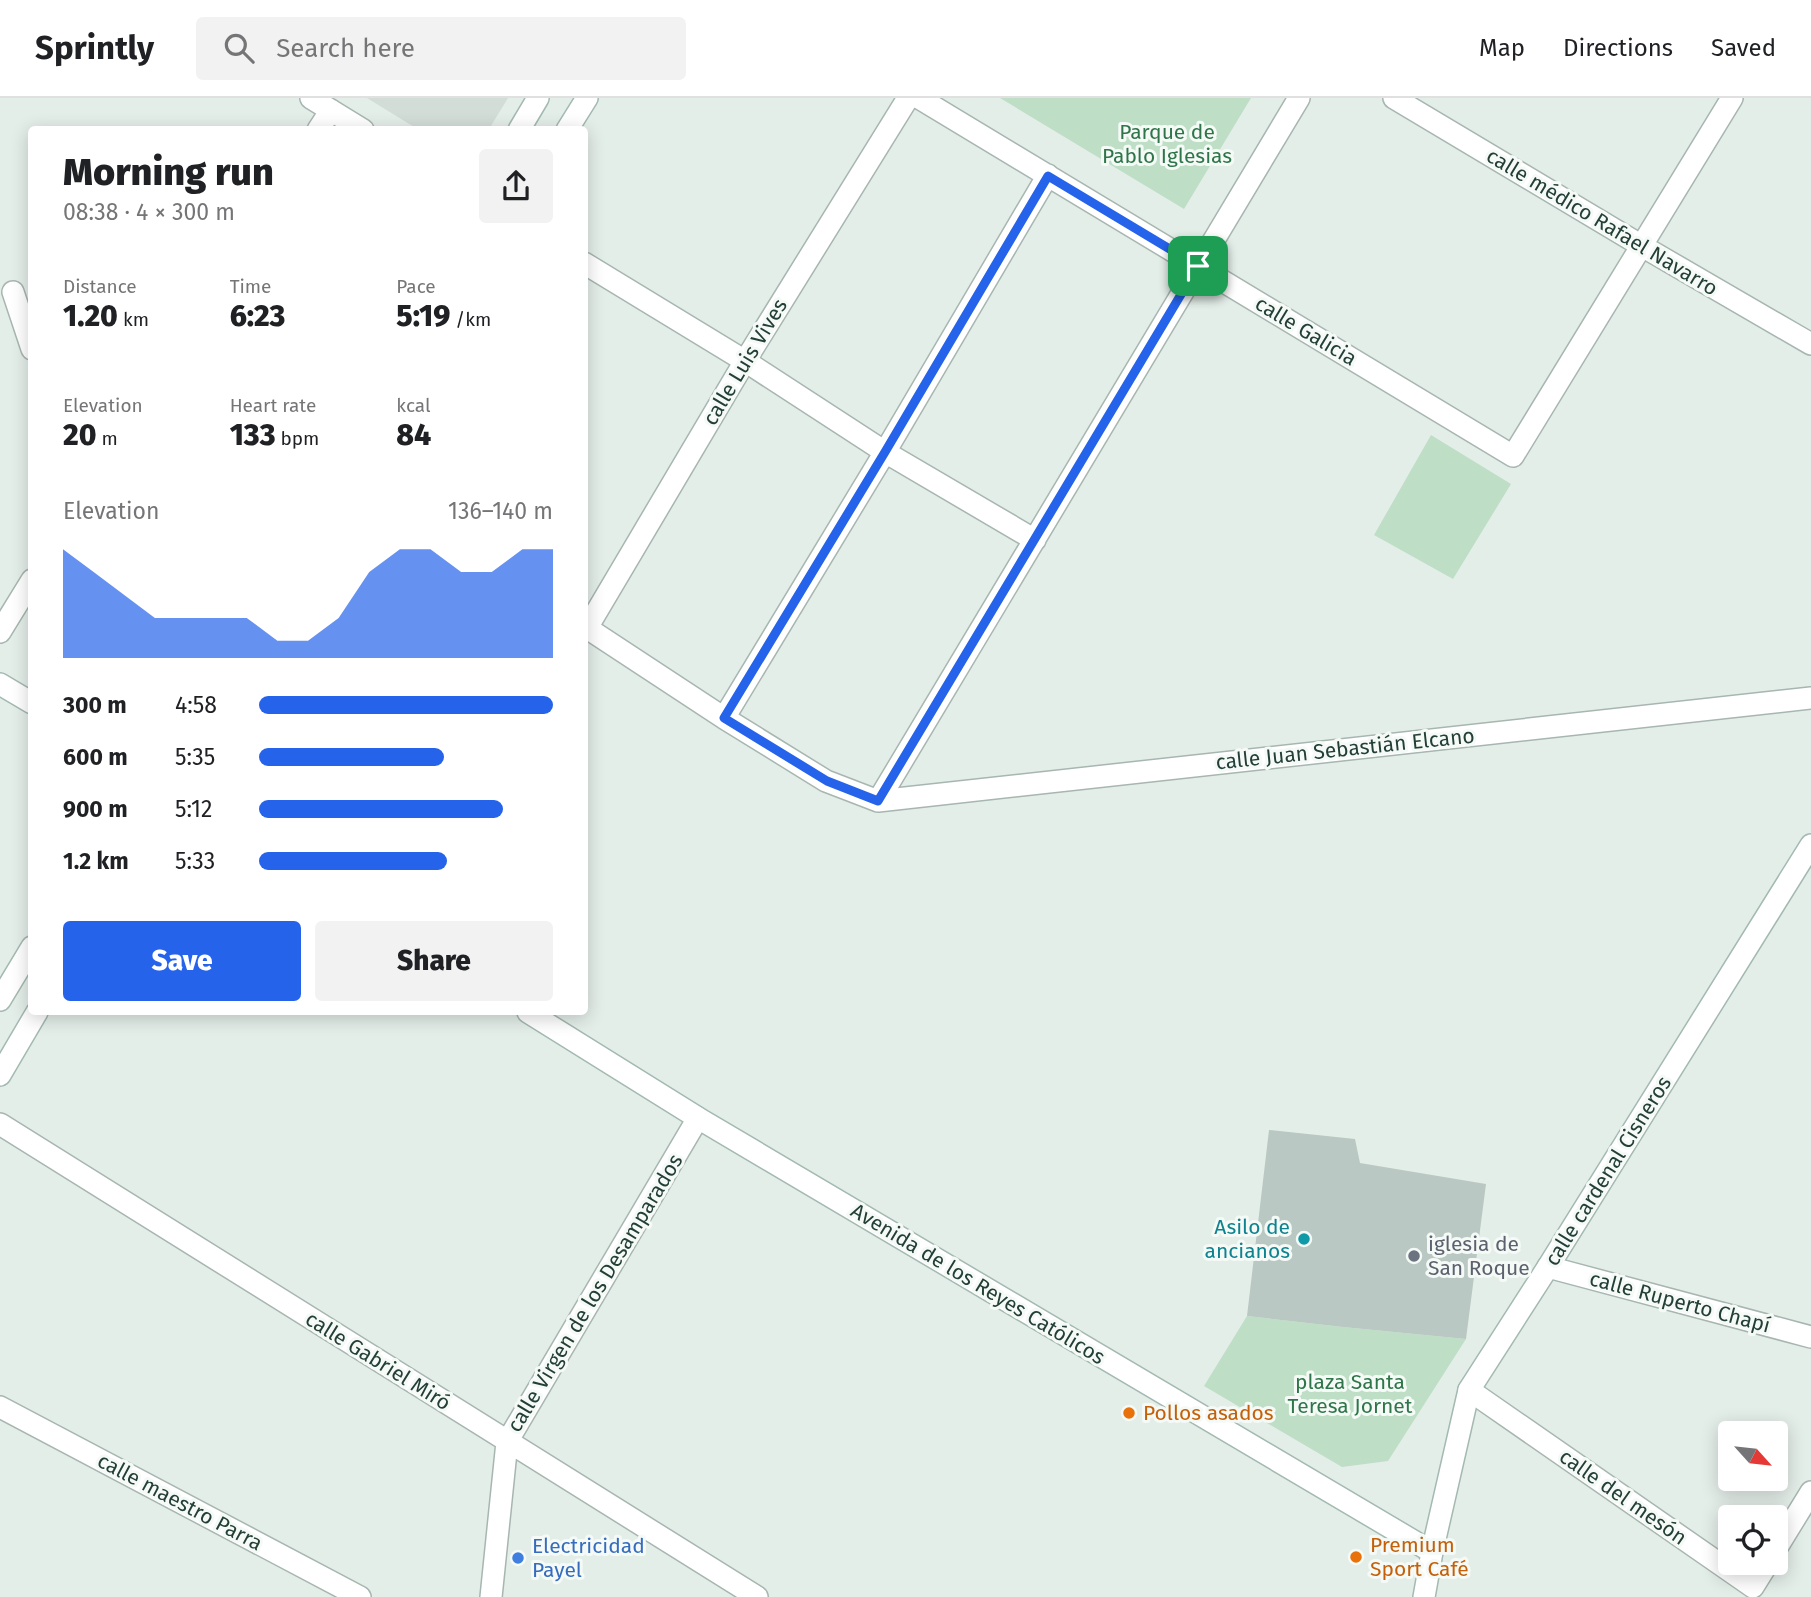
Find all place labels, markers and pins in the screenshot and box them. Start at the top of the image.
pin [1168,236,1228,296]
place label: Asilo de ancianos [1205,1214,1290,1264]
marker: Asilo de ancianos [1296,1231,1312,1247]
place label: iglesia de San Roque [1428,1231,1530,1281]
marker: iglesia de San Roque [1406,1248,1422,1264]
place label: Pollos asados [1143,1400,1274,1426]
marker: Pollos asados [1121,1405,1137,1421]
place label: Premium Sport Café [1370,1532,1469,1582]
place label: Electricidad Payel [532,1533,645,1583]
marker: Premium Sport Café [1348,1549,1364,1565]
marker: Electricidad Payel [510,1550,526,1566]

